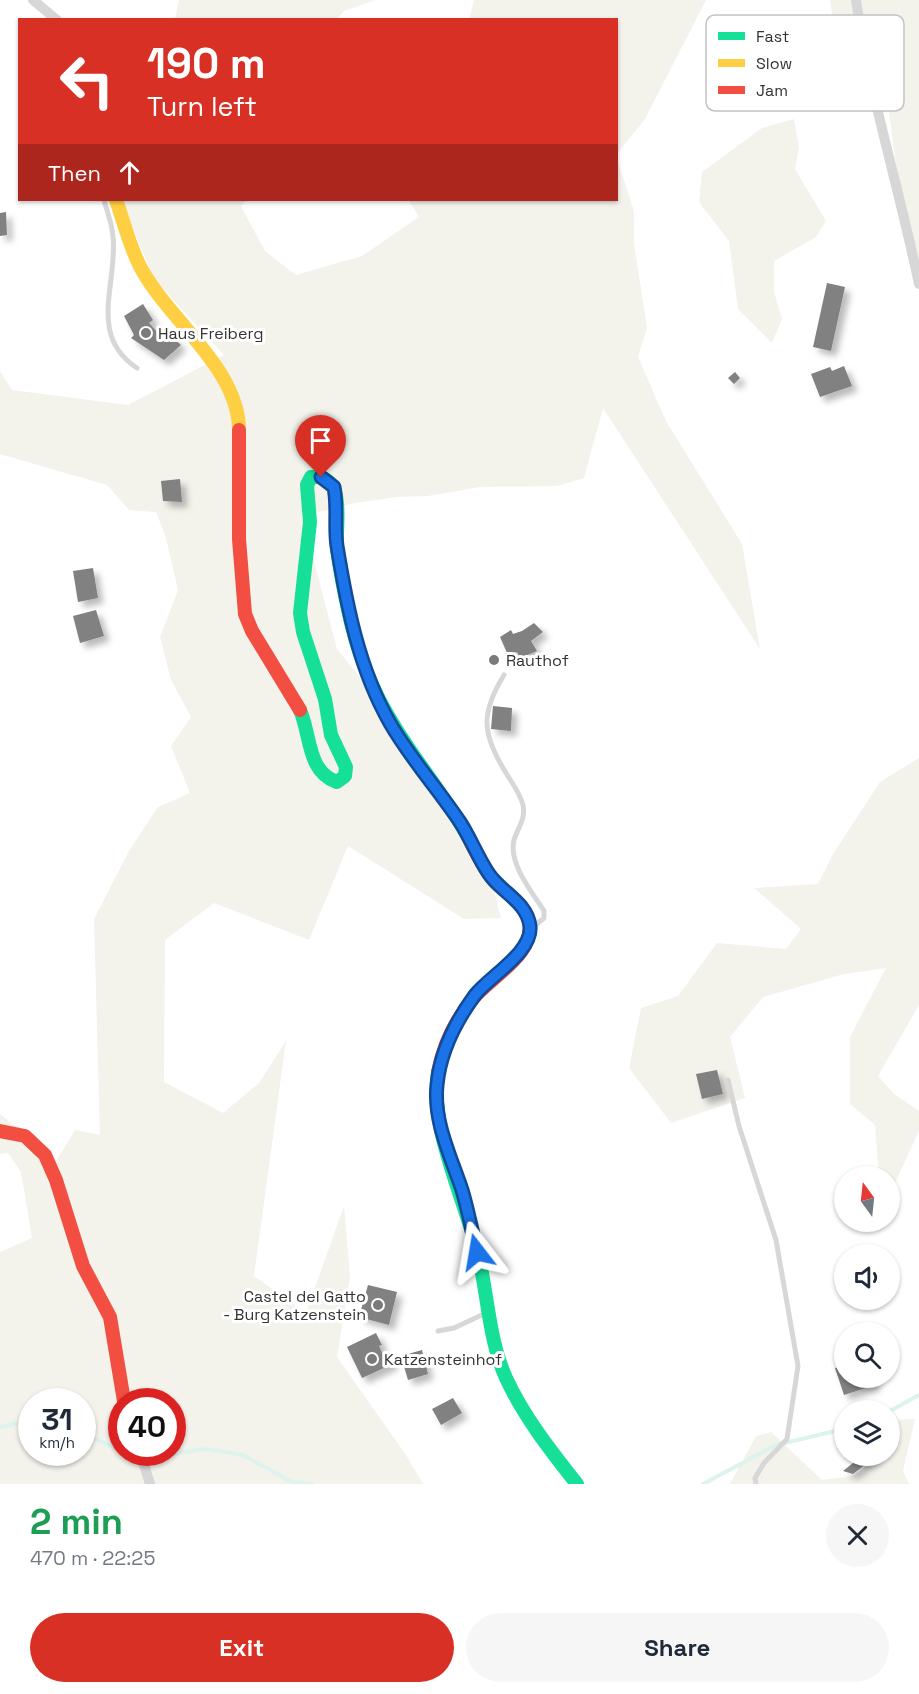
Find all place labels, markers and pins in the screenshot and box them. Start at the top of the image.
place label: Haus Freiberg [158,323,263,344]
marker: Haus Freiberg [139,326,153,340]
pin [295,415,346,477]
place label: Rauthof [506,650,569,671]
marker: Rauthof [487,653,501,667]
place label: Castel del Gatto - Burg Katzenstein [223,1286,366,1325]
marker: Castel del Gatto - Burg Katzenstein [371,1298,385,1312]
place label: Katzensteinhof [384,1349,502,1370]
marker: Katzensteinhof [365,1352,379,1366]

